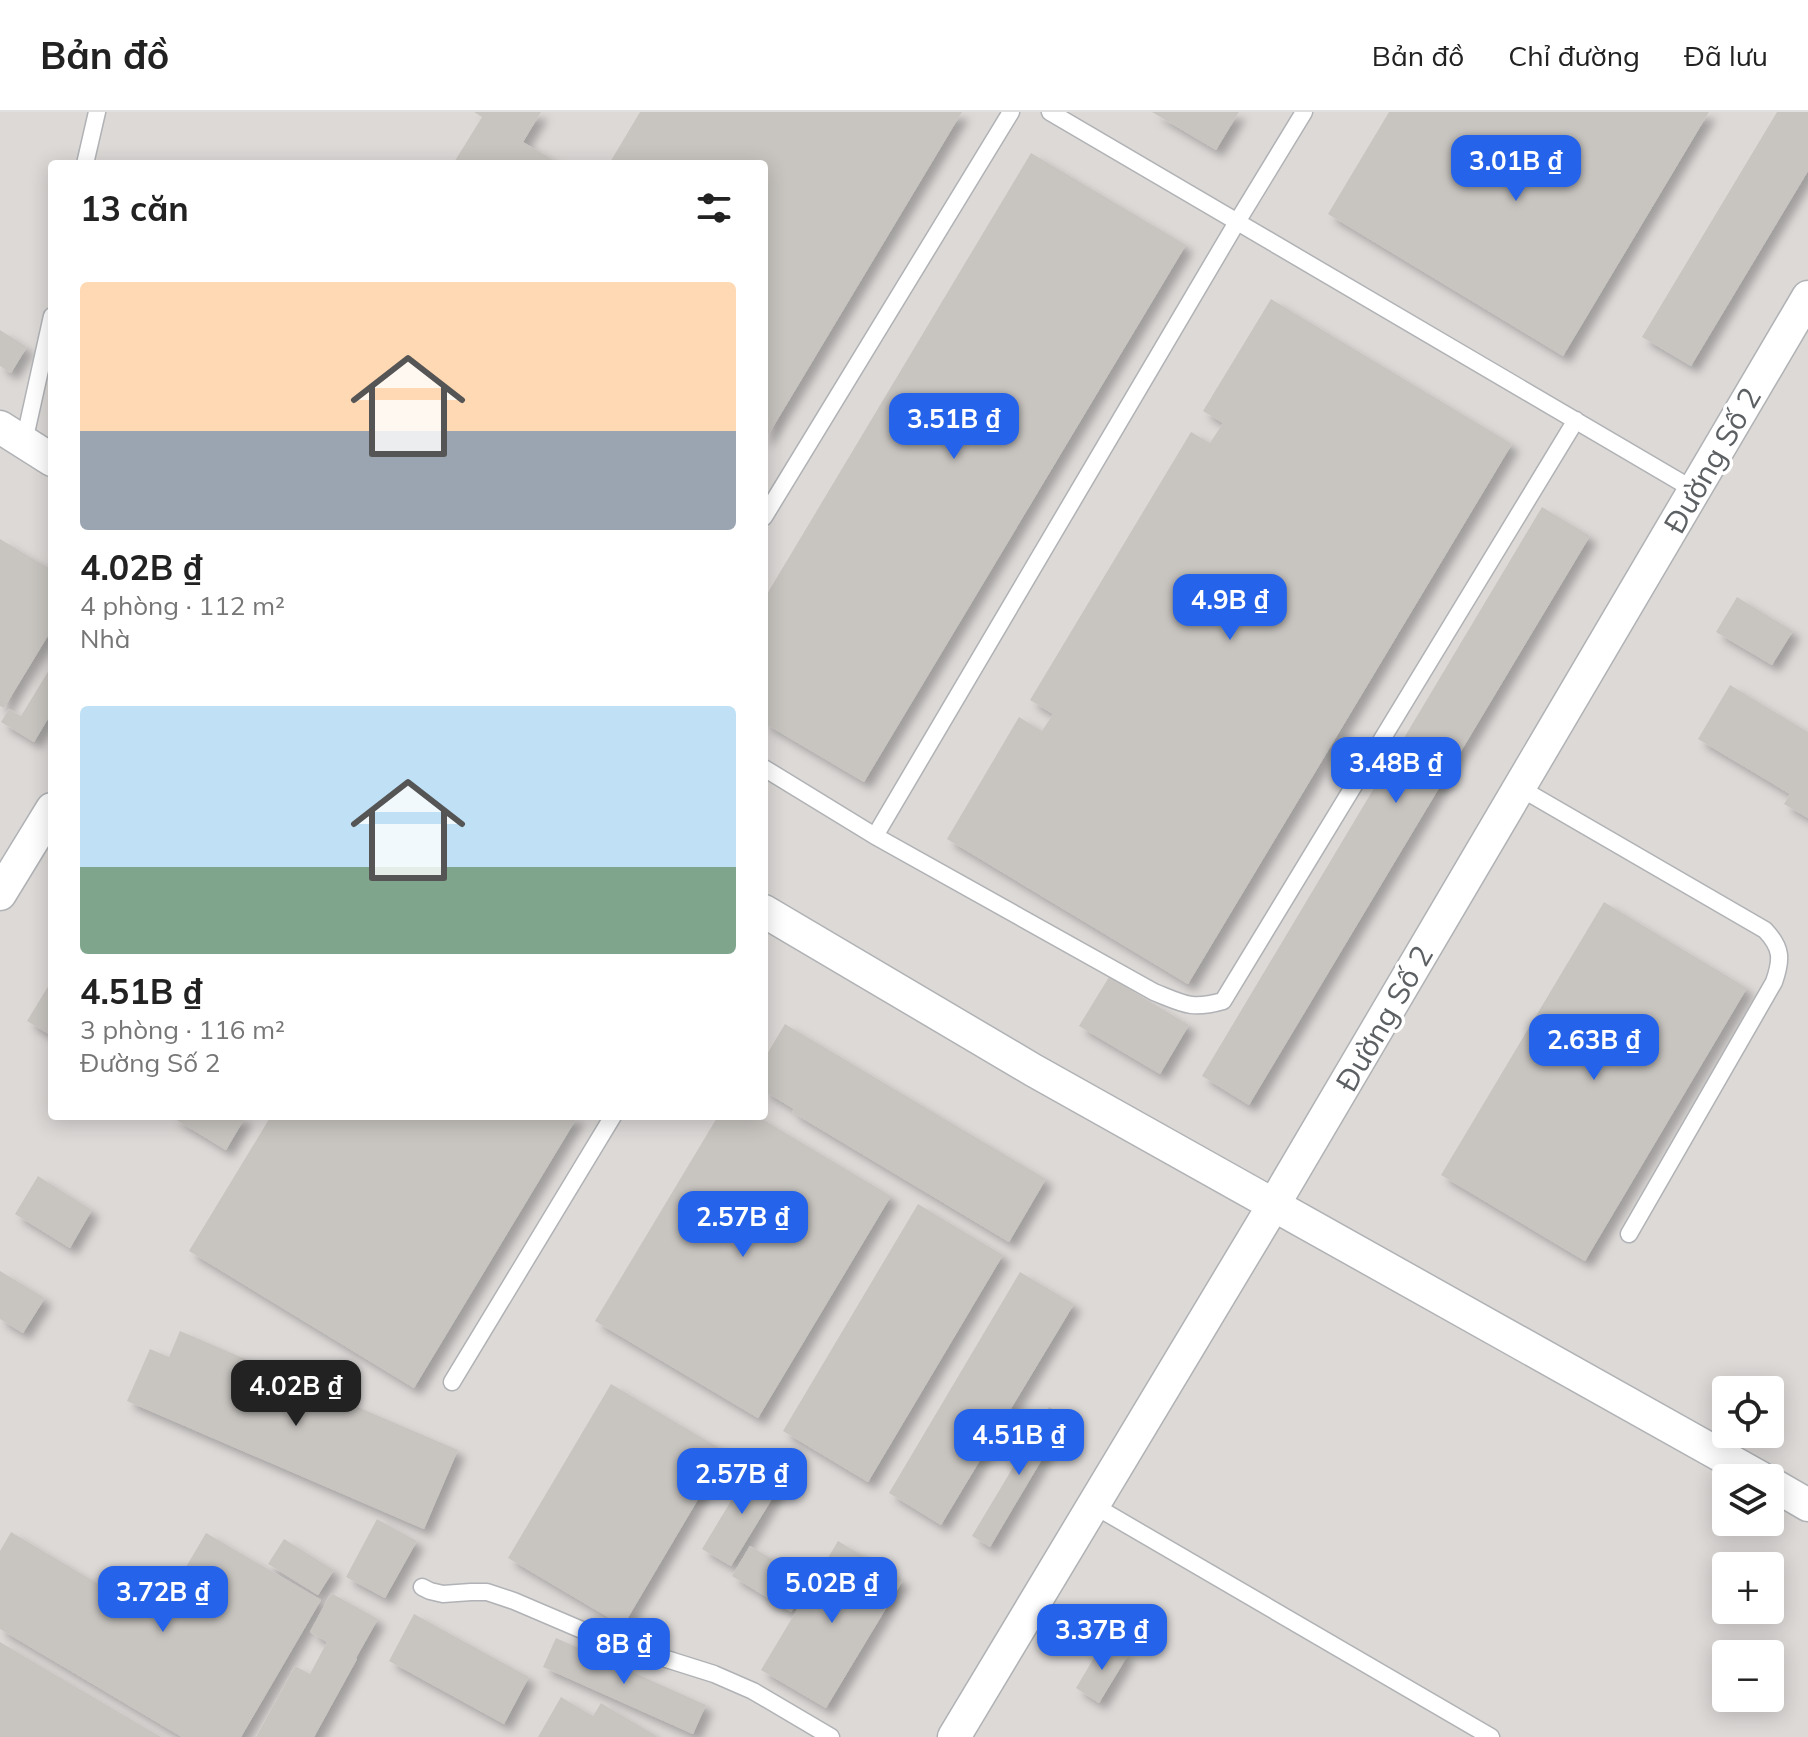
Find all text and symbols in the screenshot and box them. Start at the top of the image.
text: Bản đồ [40,31,169,79]
text: Bản đồ [1372,38,1464,73]
text: Chỉ đường [1508,38,1640,73]
text: Đã lưu [1684,38,1768,73]
pin: 3.01B ₫ [1442,135,1590,203]
text: 3.01B ₫ [1469,144,1563,177]
icon: filters [692,186,736,230]
text: 13 căn [80,187,189,230]
icon: home [336,334,480,478]
street label: Đường Số 2 [1655,380,1769,540]
pin: 3.51B ₫ [880,393,1028,461]
text: 3.51B ₫ [907,402,1001,435]
text: 4.02B ₫ [80,546,203,589]
pin: 4.9B ₫ [1165,574,1295,642]
text: 4.9B ₫ [1191,583,1269,616]
text: 4 phòng · 112 m² [80,589,285,622]
text: Nhà [80,622,130,655]
pin: 3.48B ₫ [1322,737,1470,805]
text: 3.48B ₫ [1349,746,1443,779]
icon: home [336,758,480,902]
street label: Đường Số 2 [1327,938,1441,1098]
text: 4.51B ₫ [80,970,203,1013]
text: 3 phòng · 116 m² [80,1013,285,1046]
pin: 2.63B ₫ [1520,1014,1668,1082]
text: 2.63B ₫ [1547,1023,1641,1056]
text: Đường Số 2 [80,1046,220,1079]
pin: 2.57B ₫ [669,1191,817,1259]
text: 2.57B ₫ [696,1200,790,1233]
pin: 4.02B ₫ [222,1360,370,1428]
text: 4.02B ₫ [249,1369,343,1402]
map controls [1712,1376,1784,1712]
button: locate [1712,1376,1784,1448]
pin: 4.51B ₫ [945,1409,1093,1477]
text: 4.51B ₫ [972,1418,1066,1451]
pin: 2.57B ₫ [668,1448,816,1516]
text: 2.57B ₫ [695,1457,789,1490]
button: layers [1712,1464,1784,1536]
button: + [1712,1552,1784,1624]
pin: 5.02B ₫ [758,1557,906,1625]
pin: 3.72B ₫ [89,1566,237,1634]
text: 5.02B ₫ [785,1566,879,1599]
text: 3.72B ₫ [116,1575,210,1608]
pin: 3.37B ₫ [1028,1604,1176,1672]
text: 3.37B ₫ [1055,1613,1149,1646]
pin: 8B ₫ [577,1618,671,1686]
text: 8B ₫ [596,1627,652,1660]
button: − [1712,1640,1784,1712]

